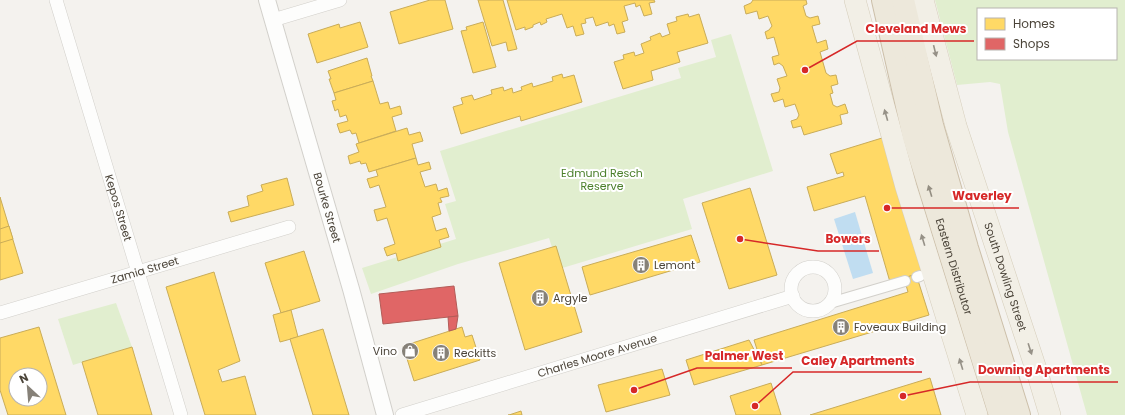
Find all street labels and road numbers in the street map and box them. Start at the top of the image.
street label: Bourke Street [309,170,345,245]
street label: Kepos Street [101,173,136,243]
street label: Eastern Distributor [932,216,977,317]
street label: South Dowling Street [980,220,1031,333]
street label: Zamia Street [109,252,181,288]
street label: Charles Moore Avenue [535,330,659,381]

